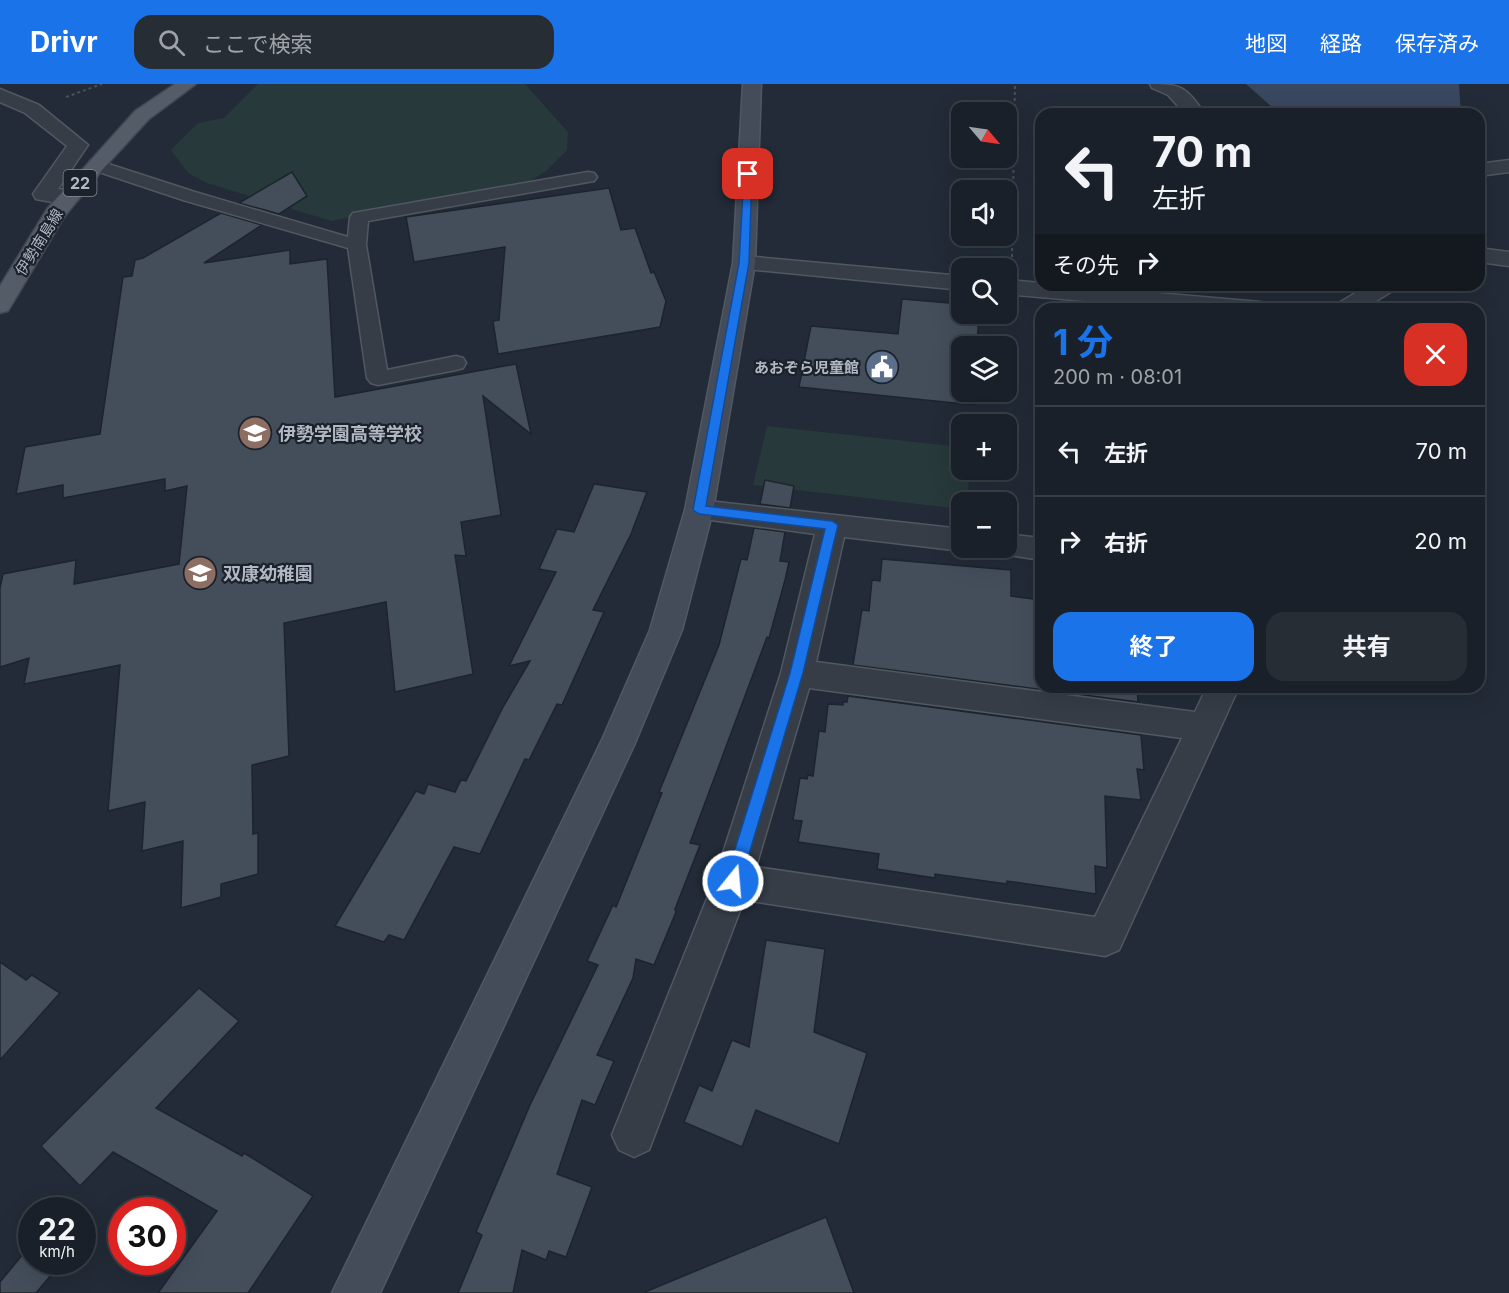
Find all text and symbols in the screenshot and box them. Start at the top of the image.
search box [134,15,554,69]
text: Drivr [30,25,98,59]
icon: search [155,26,188,59]
text: ここで検索 [203,31,313,57]
text: 地図 [1245,31,1287,56]
text: 経路 [1320,31,1362,56]
text: 保存済み [1395,31,1479,56]
north arrow [951,102,1017,168]
map controls [951,102,1017,558]
text: 70 m [1152,126,1252,177]
icon: left [1053,132,1131,210]
pin [722,148,773,199]
icon: arrive [731,157,764,190]
road number: 22 [64,170,97,196]
button: sound [951,180,1017,246]
text: 左折 [1152,182,1206,215]
street label: 伊勢南島線 [11,205,67,279]
icon: right [1131,246,1164,279]
text: その先 [1053,252,1119,278]
button: search [951,258,1017,324]
text: 1 分 [1053,320,1113,364]
button: close [1404,323,1467,386]
button: layers [951,336,1017,402]
public building icon: あおぞら児童館 [864,349,900,385]
place label: あおぞら児童館 [754,358,859,377]
text: 200 m · 08:01 [1053,365,1182,389]
button: + [951,414,1017,480]
school or university icon: 伊勢学園高等学校 [237,415,273,451]
place label: 伊勢学園高等学校 [278,423,422,444]
icon: left [1053,435,1086,468]
text: 70 m [1416,438,1467,464]
text: 左折 [1104,440,1148,466]
button: − [951,492,1017,558]
icon: right [1053,525,1086,558]
text: 20 m [1414,528,1467,554]
text: 右折 [1104,530,1148,556]
school or university icon: 双康幼稚園 [182,555,218,591]
place label: 双康幼稚園 [223,563,313,584]
button: 終了 [1053,612,1254,681]
button: 共有 [1266,612,1467,681]
position arrow [701,849,765,913]
speed limit sign: 30 [108,1197,186,1275]
text: 22 [38,1211,76,1247]
text: km/h [39,1242,75,1261]

